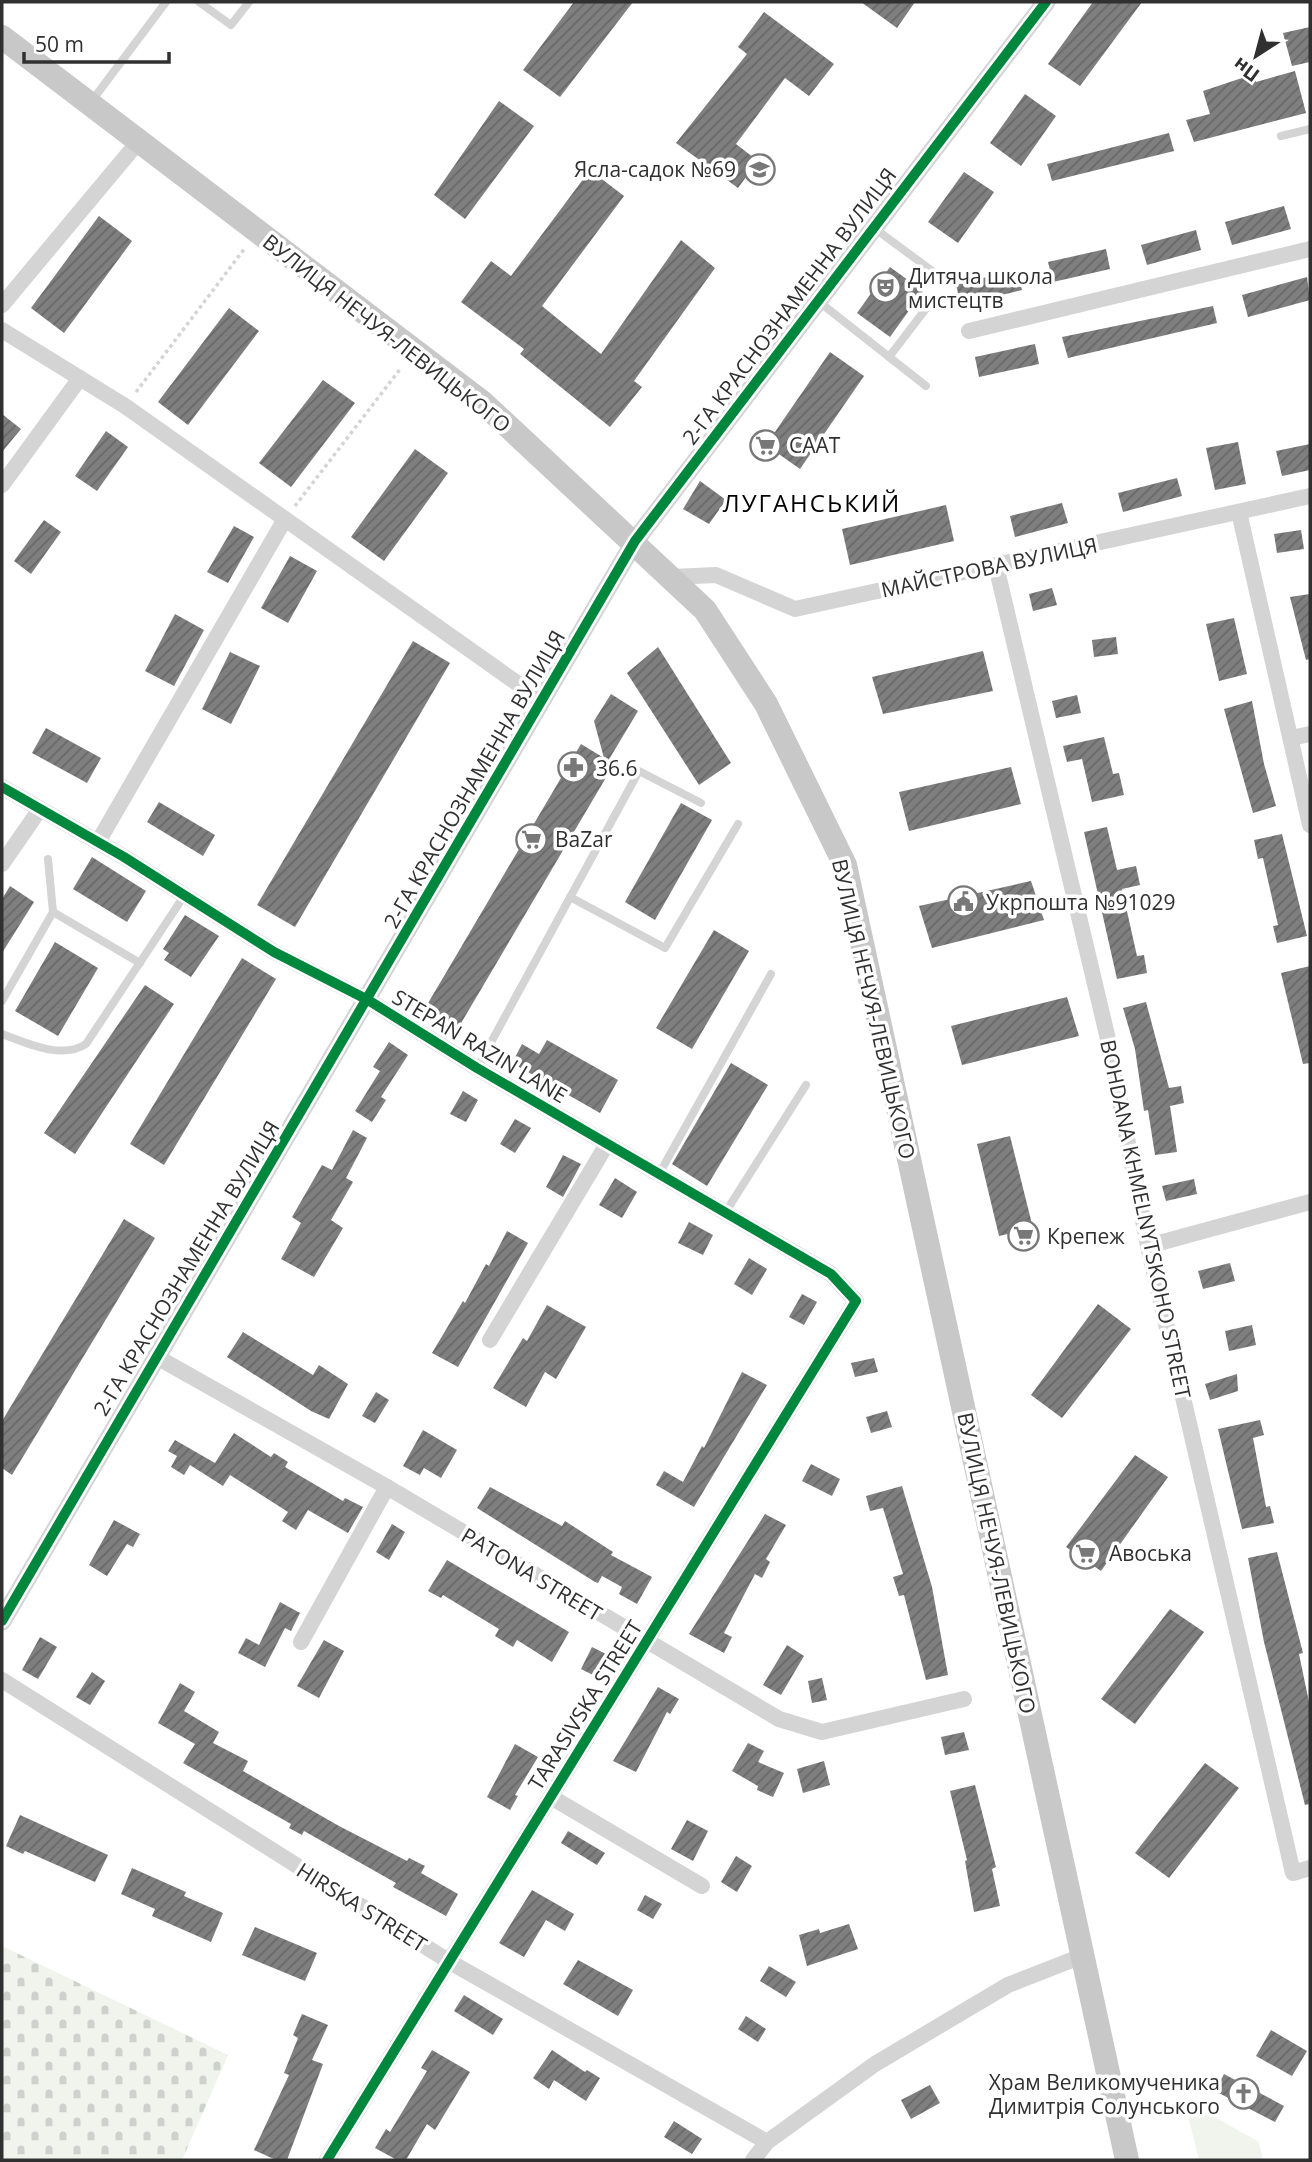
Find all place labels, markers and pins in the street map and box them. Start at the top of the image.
school or university icon: Ясла-садок №69 [742,152,776,186]
place label: Ясла-садок №69 [574,155,736,183]
place label: Дитяча школа мистецтв [908,262,1053,314]
theatre icon: Дитяча школа мистецтв [868,271,902,305]
supermarket icon: СААТ [749,428,783,462]
place label: СААТ [789,431,841,459]
pharmacy icon: 36.6 [556,751,590,785]
place label: 36.6 [596,754,638,782]
supermarket icon: BaZar [515,822,549,856]
place label: BaZar [555,825,613,853]
public building icon: Укрпошта №91029 [946,885,980,919]
place label: Укрпошта №91029 [986,888,1175,916]
supermarket icon: Крепеж [1007,1219,1041,1253]
place label: Крепеж [1047,1222,1125,1250]
supermarket icon: Авоська [1069,1536,1103,1570]
place label: Авоська [1109,1539,1192,1567]
place label: Храм Великомученика Димитрія Солунського [989,2068,1220,2120]
church icon: Храм Великомученика Димитрія Солунського [1226,2077,1260,2111]

